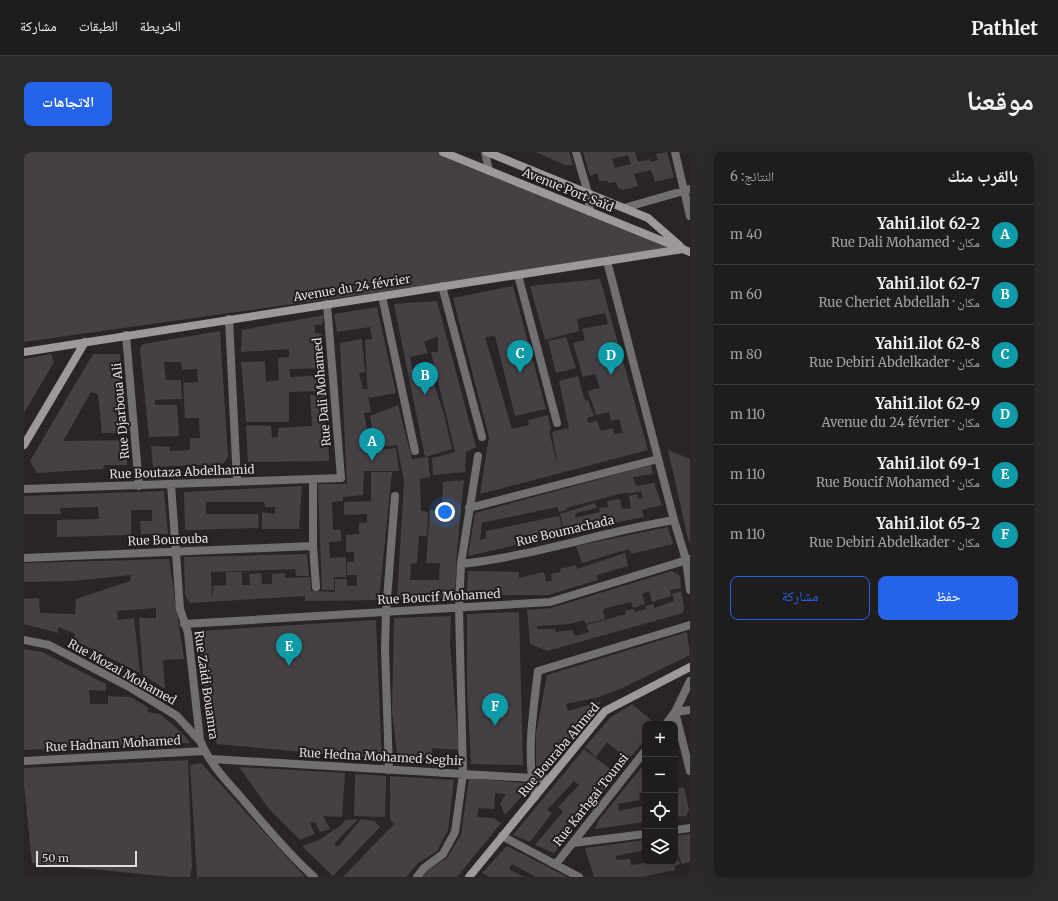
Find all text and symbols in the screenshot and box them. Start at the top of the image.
text: Pathlet [971,16,1038,40]
text: مشاركة [20,17,57,35]
text: الطبقات [79,17,118,35]
text: الخريطة [140,17,181,35]
button: الاتجاهات [24,82,112,126]
text: موقعنا [966,82,1034,118]
street label: Avenue Port Saïd [519,164,616,215]
text: بالقرب منك [948,165,1018,187]
text: النتائج: 6 [730,168,774,185]
text: Yahi1.ilot 62-2 [877,214,980,233]
text: 40 m [730,226,762,243]
text: A [1000,226,1010,243]
text: مكان · Rue Dali Mohamed [831,234,980,251]
street label: Avenue du 24 février [291,271,412,304]
text: Yahi1.ilot 62-7 [877,274,980,293]
text: 60 m [730,286,762,303]
text: B [1000,286,1010,303]
text: مكان · Rue Cheriet Abdellah [818,294,980,311]
text: Yahi1.ilot 62-8 [875,334,980,353]
street label: Rue Dali Mohamed [309,337,334,447]
pin: C [507,340,533,373]
pin: D [598,342,624,375]
text: 80 m [730,346,762,363]
text: C [1001,346,1009,363]
text: مكان · Rue Debiri Abdelkader [809,354,980,371]
street label: Rue Djarboua Ali [109,362,132,460]
pin: B [412,362,438,395]
text: Yahi1.ilot 62-9 [875,394,980,413]
text: 110 m [730,406,765,423]
text: D [1000,406,1010,423]
text: مكان · Avenue du 24 février [822,414,980,431]
pin: A [359,428,385,461]
text: Yahi1.ilot 69-1 [877,454,980,473]
street label: Rue Boutaza Abdelhamid [109,461,255,482]
text: 110 m [730,466,765,483]
text: E [1001,466,1009,483]
text: مكان · Rue Boucif Mohamed [816,474,980,491]
your location [435,502,455,522]
street label: Rue Boumachada [514,512,616,549]
text: Yahi1.ilot 65-2 [877,514,980,533]
text: 110 m [730,526,765,543]
text: F [1001,526,1009,543]
street label: Rue Bourouba [127,531,209,548]
text: مكان · Rue Debiri Abdelkader [809,534,980,551]
button: مشاركة [730,576,870,620]
button: حفظ [878,576,1018,620]
street label: Rue Boucif Mohamed [377,586,501,607]
street label: Rue Zaidi Bouamra [191,629,222,741]
pin: E [276,633,302,666]
street label: Rue Mozai Mohamed [65,635,179,708]
pin: F [482,693,508,726]
street label: Rue Bouraba Ahmed [515,700,602,800]
map controls [642,721,678,865]
button: + [642,721,678,757]
street label: Rue Hadnam Mohamed [45,732,181,755]
street label: Rue Hedna Mohamed Seghir [298,745,464,768]
street label: Rue Karhgai Tounsi [550,750,631,849]
button: − [642,757,678,793]
button: locate [642,793,678,829]
button: layers [642,829,678,865]
scale bar [36,849,137,868]
text: 50 m [42,851,69,865]

